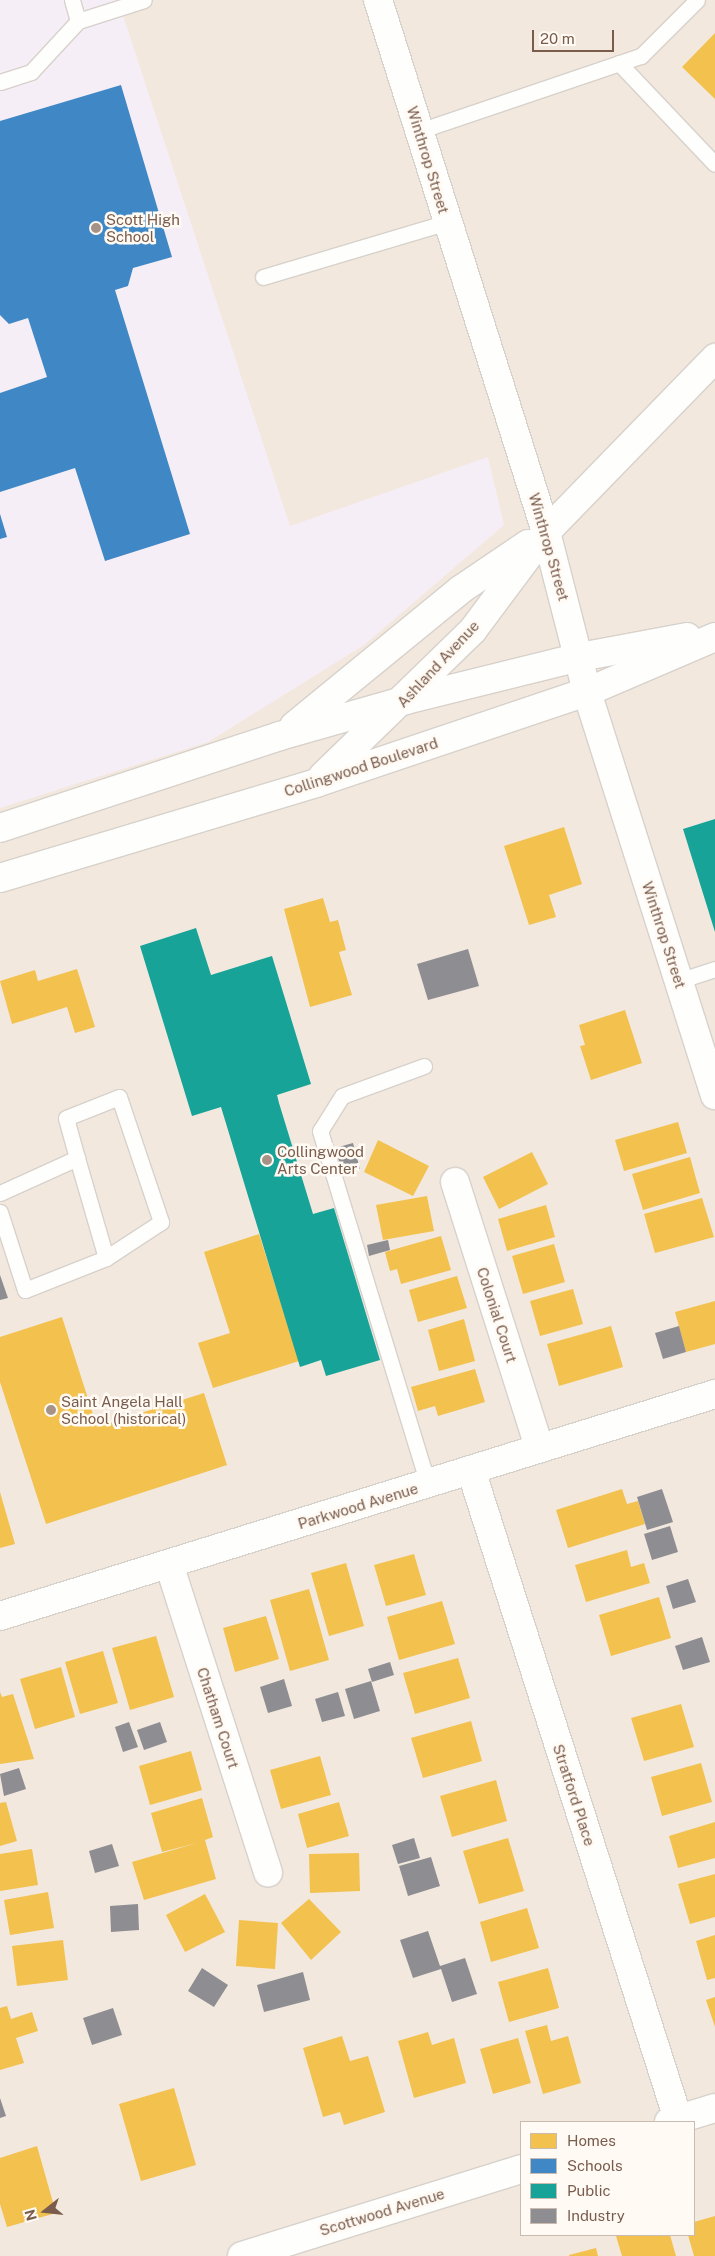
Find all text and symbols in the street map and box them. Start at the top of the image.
scale bar [535,20,618,52]
text: 20 m [540,30,575,47]
street label: Winthrop Street [403,104,453,216]
place label: Scott High School [106,210,180,245]
marker: Scott High School [90,222,102,234]
street label: Winthrop Street [525,491,573,603]
street label: Ashland Avenue [393,617,483,711]
street label: Collingwood Boulevard [282,734,440,800]
street label: Winthrop Street [638,879,690,991]
place label: Collingwood Arts Center [277,1142,364,1177]
marker: Collingwood Arts Center [261,1154,273,1166]
street label: Colonial Court [473,1265,521,1365]
place label: Saint Angela Hall School (historical) [61,1392,186,1427]
marker: Saint Angela Hall School (historical) [45,1404,57,1416]
street label: Parkwood Avenue [296,1479,420,1533]
street label: Chatham Court [193,1665,243,1771]
street label: Stratford Place [549,1742,599,1848]
legend [520,2121,695,2236]
text: Homes [567,2132,616,2149]
text: Schools [567,2157,623,2174]
text: Public [567,2182,611,2199]
street label: Scottwood Avenue [317,2184,447,2240]
north arrow [20,2186,70,2236]
text: Industry [567,2207,625,2224]
text: N [21,2208,40,2223]

